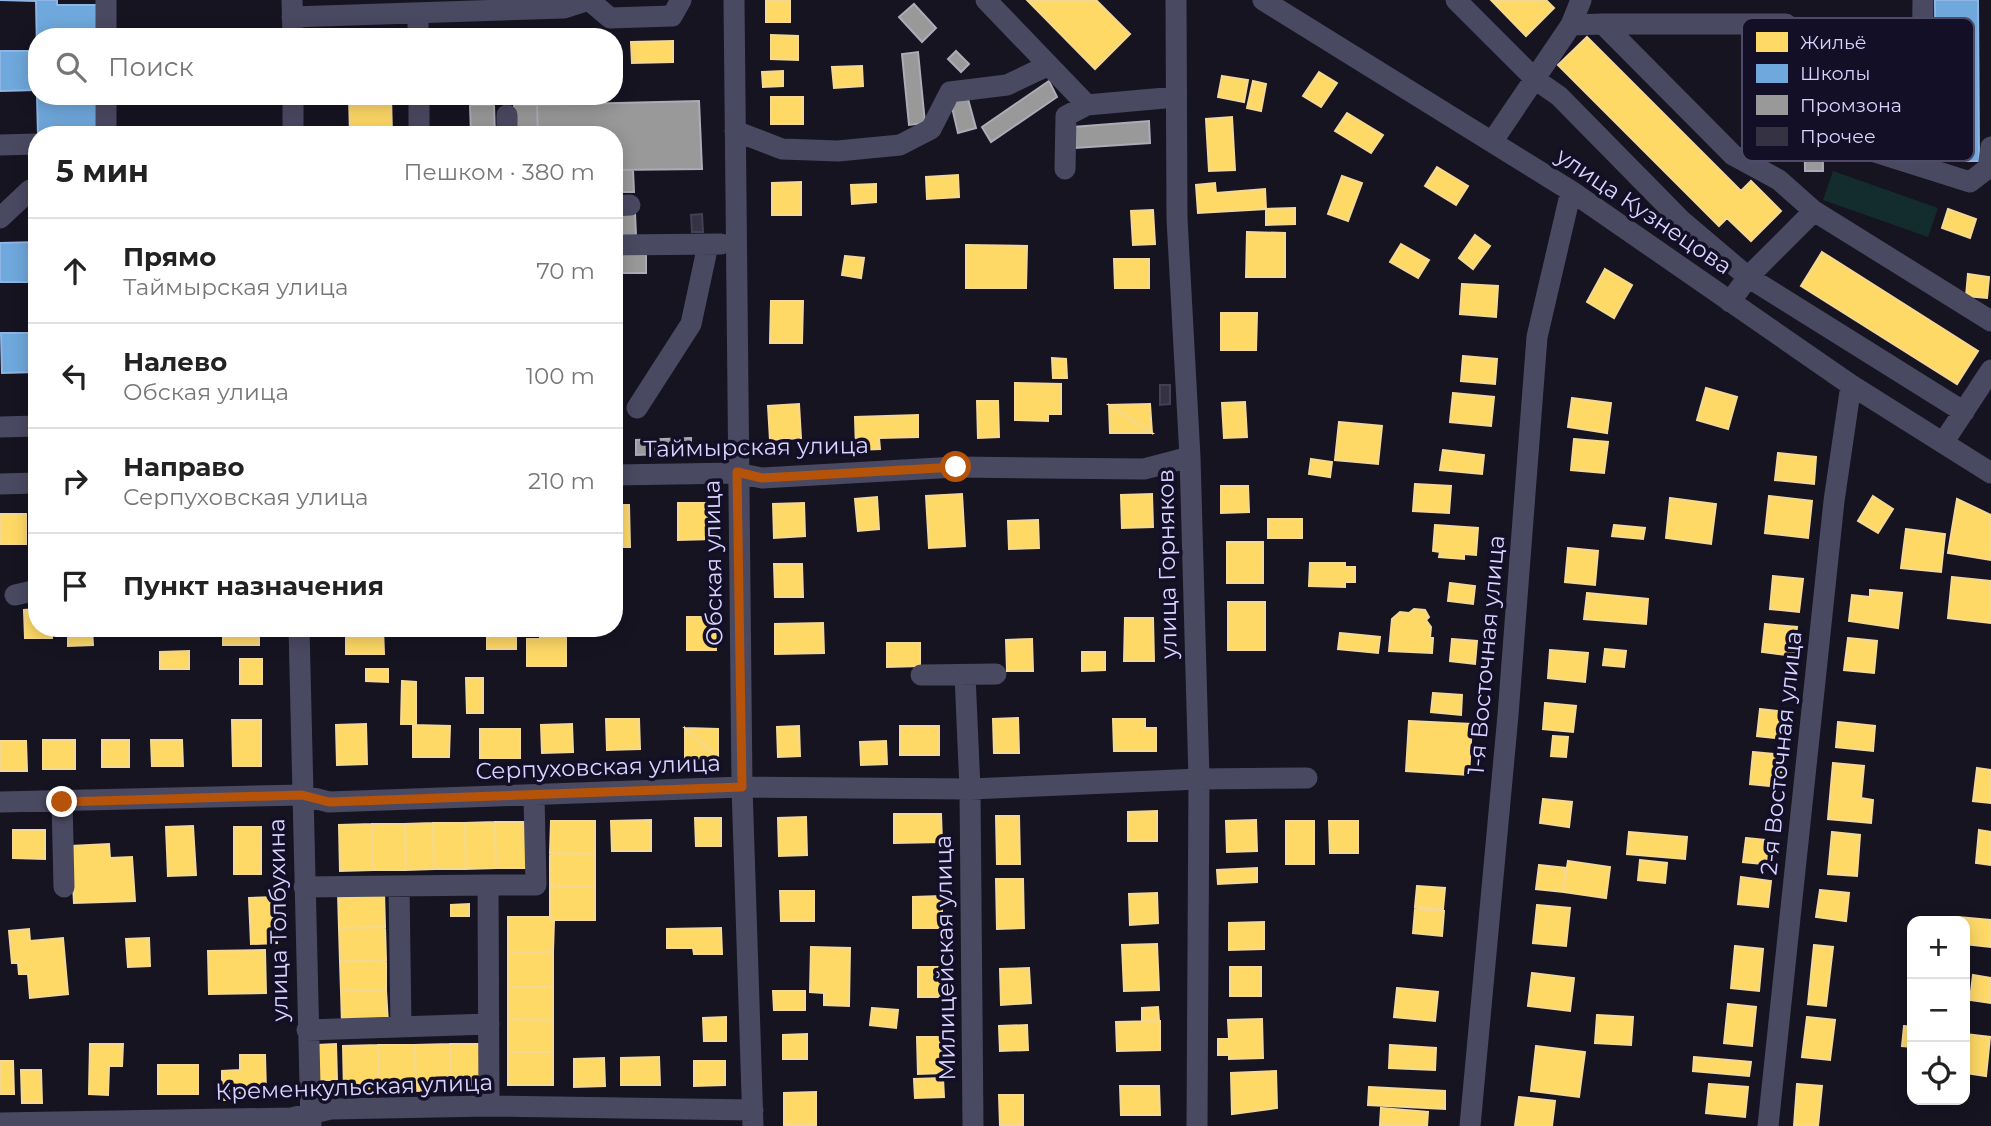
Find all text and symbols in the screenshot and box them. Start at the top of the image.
legend [1742,18,1974,161]
search box [28,28,623,105]
text: Жильё [1800,31,1867,54]
icon: search [52,48,90,86]
text: Поиск [108,51,194,83]
text: Школы [1800,62,1870,85]
text: Промзона [1800,94,1902,117]
text: Прочее [1800,125,1876,148]
street label: улица Кузнецова [1550,141,1737,280]
text: 5 мин [56,153,149,190]
text: Пешком · 380 m [404,158,595,186]
text: Прямо [123,241,216,273]
icon: ahead [56,252,94,290]
text: 70 m [536,257,595,285]
text: Таймырская улица [123,273,348,301]
text: Налево [123,346,227,378]
icon: left [56,357,94,395]
text: 100 m [526,362,595,390]
text: Обская улица [123,378,289,406]
street label: Таймырская улица [643,431,869,463]
text: Направо [123,451,244,483]
route start [940,451,971,482]
icon: right [56,462,94,500]
text: 210 m [528,467,595,495]
street label: улица Горняков [1151,469,1183,660]
street label: Обская улица [698,480,728,646]
text: Серпуховская улица [123,483,368,511]
street label: 1-я Восточная улица [1462,534,1510,776]
icon: arrive [56,567,94,605]
text: Пункт назначения [123,570,384,602]
street label: 2-я Восточная улица [1754,630,1808,876]
street label: Серпуховская улица [475,749,721,785]
route end [46,786,77,817]
street label: улица Толбухина [262,818,294,1023]
street label: Милицейская улица [929,835,961,1081]
map controls [1907,916,1970,1105]
button: + [1907,916,1970,979]
button: − [1907,979,1970,1042]
button: locate [1907,1042,1970,1105]
street label: Кременкульская улица [215,1068,493,1106]

